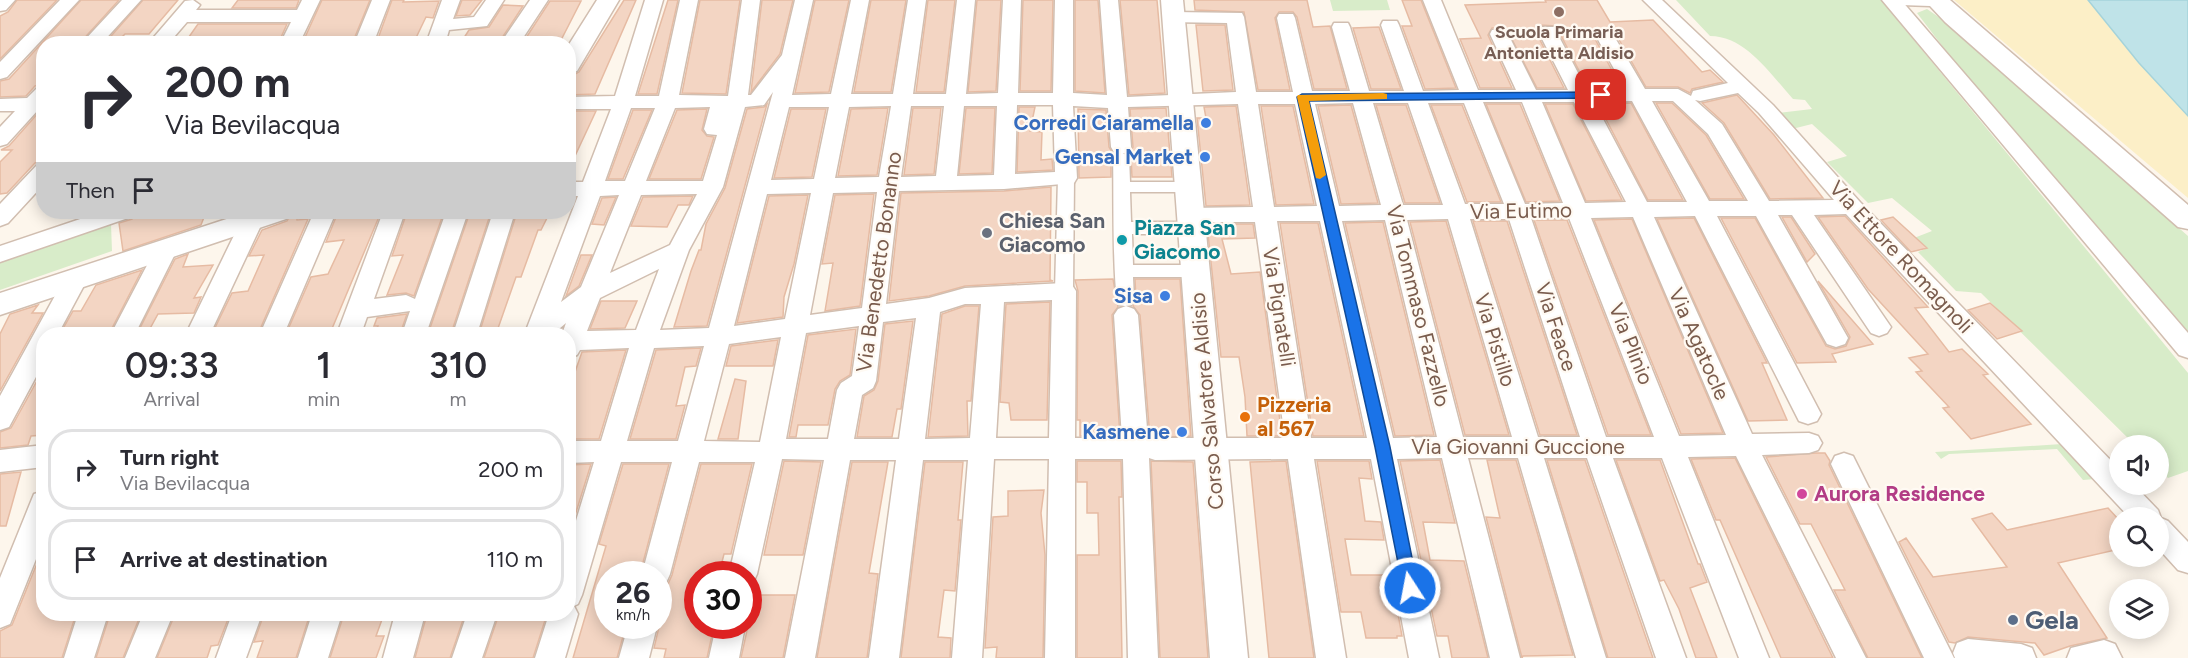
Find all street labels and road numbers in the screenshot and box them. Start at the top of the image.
street label: Via Benedetto Bonanno [851,150,906,374]
street label: Via Ettore Romagnoli [1824,175,1978,338]
street label: Via Eutimo [1470,197,1572,224]
street label: Via Tommaso Fazzello [1381,202,1456,409]
street label: Via Pignatelli [1258,245,1301,368]
street label: Via Feace [1530,279,1583,374]
street label: Via Agatocle [1664,284,1735,404]
street label: Via Pistillo [1469,290,1522,390]
street label: Corso Salvatore Aldisio [1185,291,1228,511]
street label: Via Plinio [1604,299,1659,388]
street label: Via Giovanni Guccione [1411,434,1625,459]

